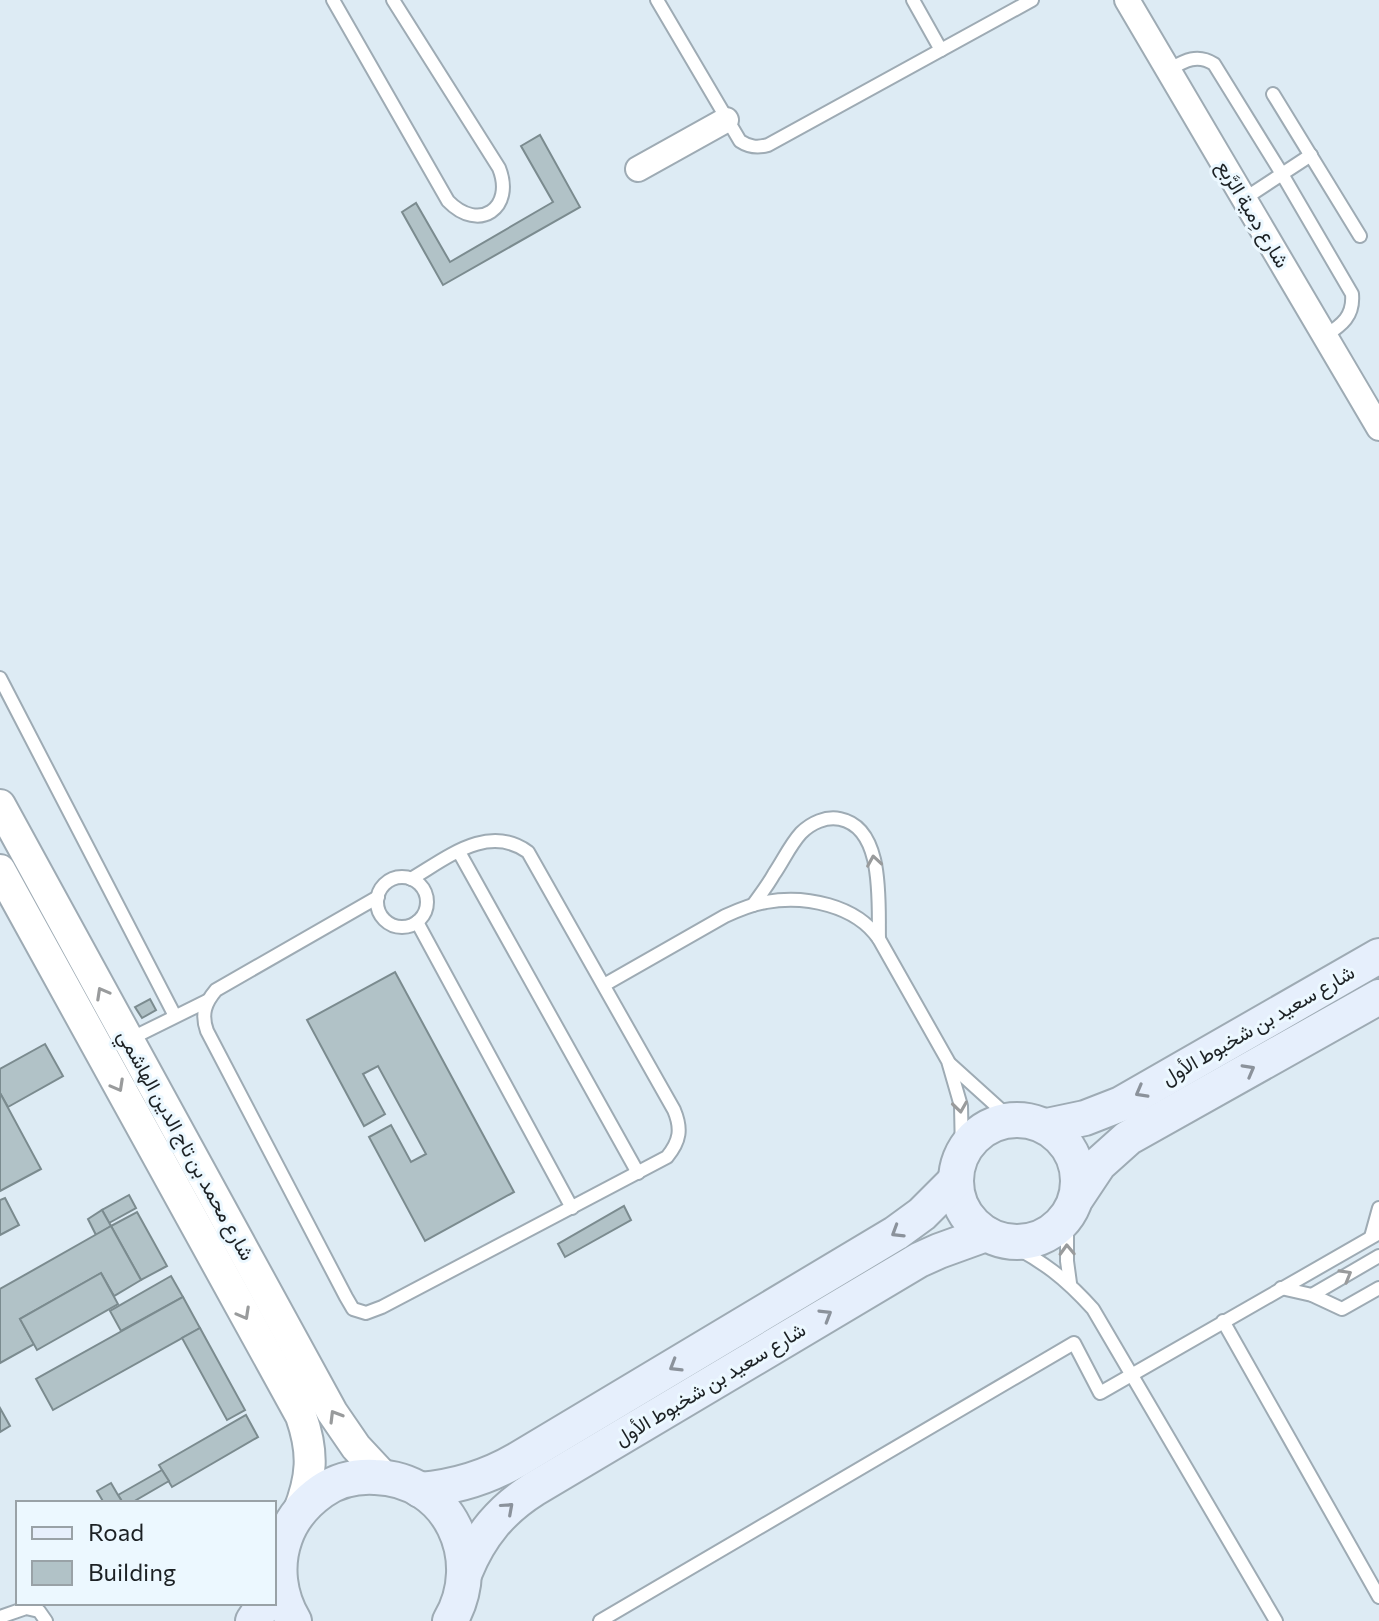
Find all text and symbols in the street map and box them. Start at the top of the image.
street label: شارع دِمية الرَّبع [1210,155,1295,273]
one-way arrow [866,854,883,868]
street label: شارع سعيد بن شخبوط الأول [1157,959,1360,1092]
one-way arrow [96,987,112,1001]
street label: شارع محمد بن تاج الدين الهاشمي [108,1025,260,1267]
one-way arrow [1241,1064,1255,1079]
one-way arrow [109,1078,124,1092]
one-way arrow [1135,1082,1150,1098]
one-way arrow [951,1100,968,1113]
one-way arrow [892,1222,906,1237]
one-way arrow [1059,1243,1076,1256]
one-way arrow [1337,1269,1351,1285]
one-way arrow [234,1306,249,1320]
one-way arrow [817,1309,832,1325]
street label: شارع سعيد بن شخبوط الأول [610,1317,811,1452]
one-way arrow [669,1356,684,1371]
one-way arrow [330,1410,345,1425]
legend [16,1501,276,1605]
one-way arrow [499,1503,514,1518]
text: Road [88,1517,144,1546]
text: Building [88,1557,176,1586]

